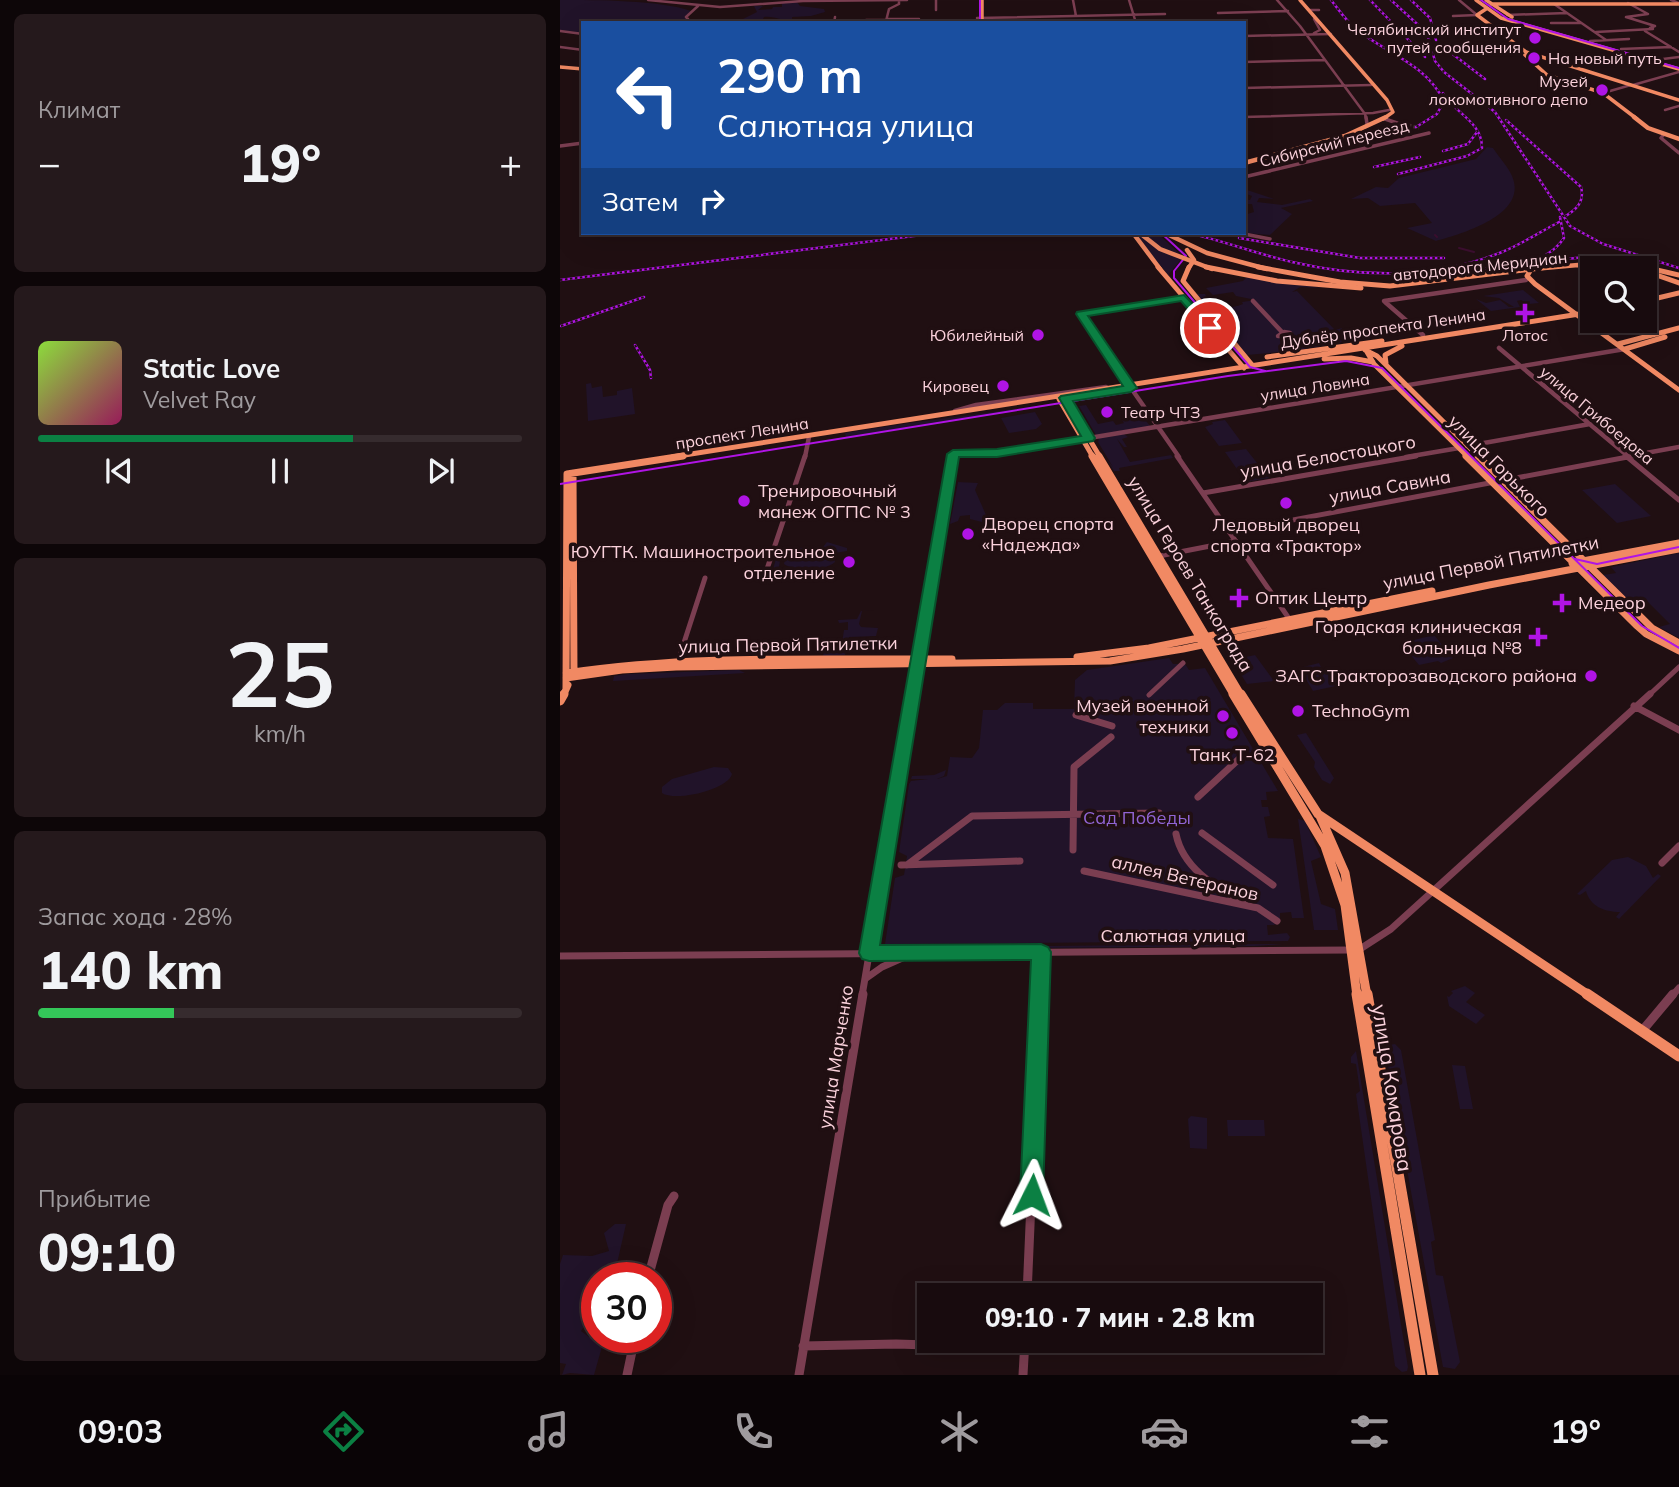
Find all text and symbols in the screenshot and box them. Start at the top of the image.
place label: Челябинский институт путей сообщения [1347,19,1522,57]
marker: Челябинский институт путей сообщения [1527,30,1543,46]
text: 290 m [717,44,863,105]
place label: На новый путь [1548,48,1662,68]
icon: left [602,49,693,140]
marker: На новый путь [1526,50,1542,66]
place label: Музей локомотивного депо [1429,71,1588,109]
marker: Музей локомотивного депо [1594,82,1610,98]
text: Климат [38,95,120,124]
text: Салютная улица [717,105,974,145]
street label: Сибирский переезд [1257,115,1411,171]
text: 19° [239,130,321,195]
text: − [38,139,61,187]
text: + [499,139,522,187]
icon: right [693,182,731,220]
text: Затем [602,185,679,218]
street label: автодорога Меридиан [1392,247,1568,285]
map controls [1580,256,1657,333]
button: search [1580,256,1657,333]
pin [1180,298,1240,358]
marker: Лотос [1515,303,1535,323]
street label: Дублёр проспекта Ленина [1279,304,1487,352]
icon: arrive [1191,309,1229,347]
place label: Юбилейный [930,325,1024,345]
place label: Лотос [1502,325,1548,345]
marker: Юбилейный [1030,327,1046,343]
text: Static Love [143,352,280,385]
street label: улица Грибоедова [1536,361,1658,469]
street label: улица Ловина [1259,369,1371,405]
place label: Кировец [922,376,989,396]
marker: Кировец [995,378,1011,394]
text: Velvet Ray [143,385,256,414]
place label: Театр ЧТЗ [1121,402,1200,422]
marker: Театр ЧТЗ [1099,404,1115,420]
street label: улица Горького [1444,410,1555,521]
street label: проспект Ленина [674,413,810,453]
street label: улица Белостоцкого [1238,430,1417,483]
icon: previous [100,452,138,490]
icon: pause [261,452,299,490]
icon: next [422,452,460,490]
street label: улица Савина [1327,465,1452,508]
street label: улица Героев Танкограда [1123,472,1258,676]
place label: Тренировочный манеж ОГПС № 3 [758,479,911,523]
marker: Тренировочный манеж ОГПС № 3 [736,493,752,509]
marker: Ледовый дворец спорта «Трактор» [1278,495,1294,511]
place label: Дворец спорта «Надежда» [982,512,1114,556]
place label: Ледовый дворец спорта «Трактор» [1211,513,1361,557]
marker: Дворец спорта «Надежда» [960,526,976,542]
street label: улица Первой Пятилетки [1381,530,1601,595]
place label: ЮУГТК. Машиностроительное отделение [571,540,835,584]
marker: ЮУГТК. Машиностроительное отделение [841,554,857,570]
place label: Оптик Центр [1255,586,1367,609]
marker: Оптик Центр [1229,588,1249,608]
place label: Медеор [1578,591,1646,614]
marker: Медеор [1552,593,1572,613]
place label: Городская клиническая больница №8 [1315,615,1522,659]
text: 25 [225,616,335,730]
marker: Городская клиническая больница №8 [1528,627,1548,647]
street label: улица Первой Пятилетки [678,631,898,658]
place label: ЗАГС Тракторозаводского района [1275,664,1577,687]
marker: ЗАГС Тракторозаводского района [1583,668,1599,684]
place label: Музей военной техники [1076,694,1209,738]
place label: TechnoGym [1312,699,1410,722]
marker: TechnoGym [1290,703,1306,719]
marker: Музей военной техники [1215,708,1231,724]
text: km/h [254,719,306,748]
marker: Танк Т-62 [1224,725,1240,741]
place label: Танк Т-62 [1190,743,1274,766]
park label: Сад Победы [1083,806,1191,829]
street label: аллея Ветеранов [1109,849,1261,906]
text: Запас хода · 28% [38,902,233,931]
street label: Салютная улица [1101,924,1245,947]
text: 140 km [38,937,223,1002]
street label: улица Марченко [813,983,858,1131]
street label: улица Комарова [1367,1002,1419,1173]
position arrow [995,1158,1069,1232]
text: Прибытие [38,1184,151,1213]
text: 09:10 [38,1219,176,1284]
speed limit sign: 30 [581,1262,672,1353]
text: 09:10 · 7 мин · 2.8 km [985,1301,1255,1334]
icon: directions [319,1407,368,1456]
icon: music [524,1407,573,1456]
icon: phone [729,1407,778,1456]
icon: climate [935,1407,984,1456]
icon: car [1140,1407,1189,1456]
icon: filters [1345,1407,1394,1456]
text: 09:03 [78,1411,163,1451]
text: 19° [1550,1411,1601,1451]

